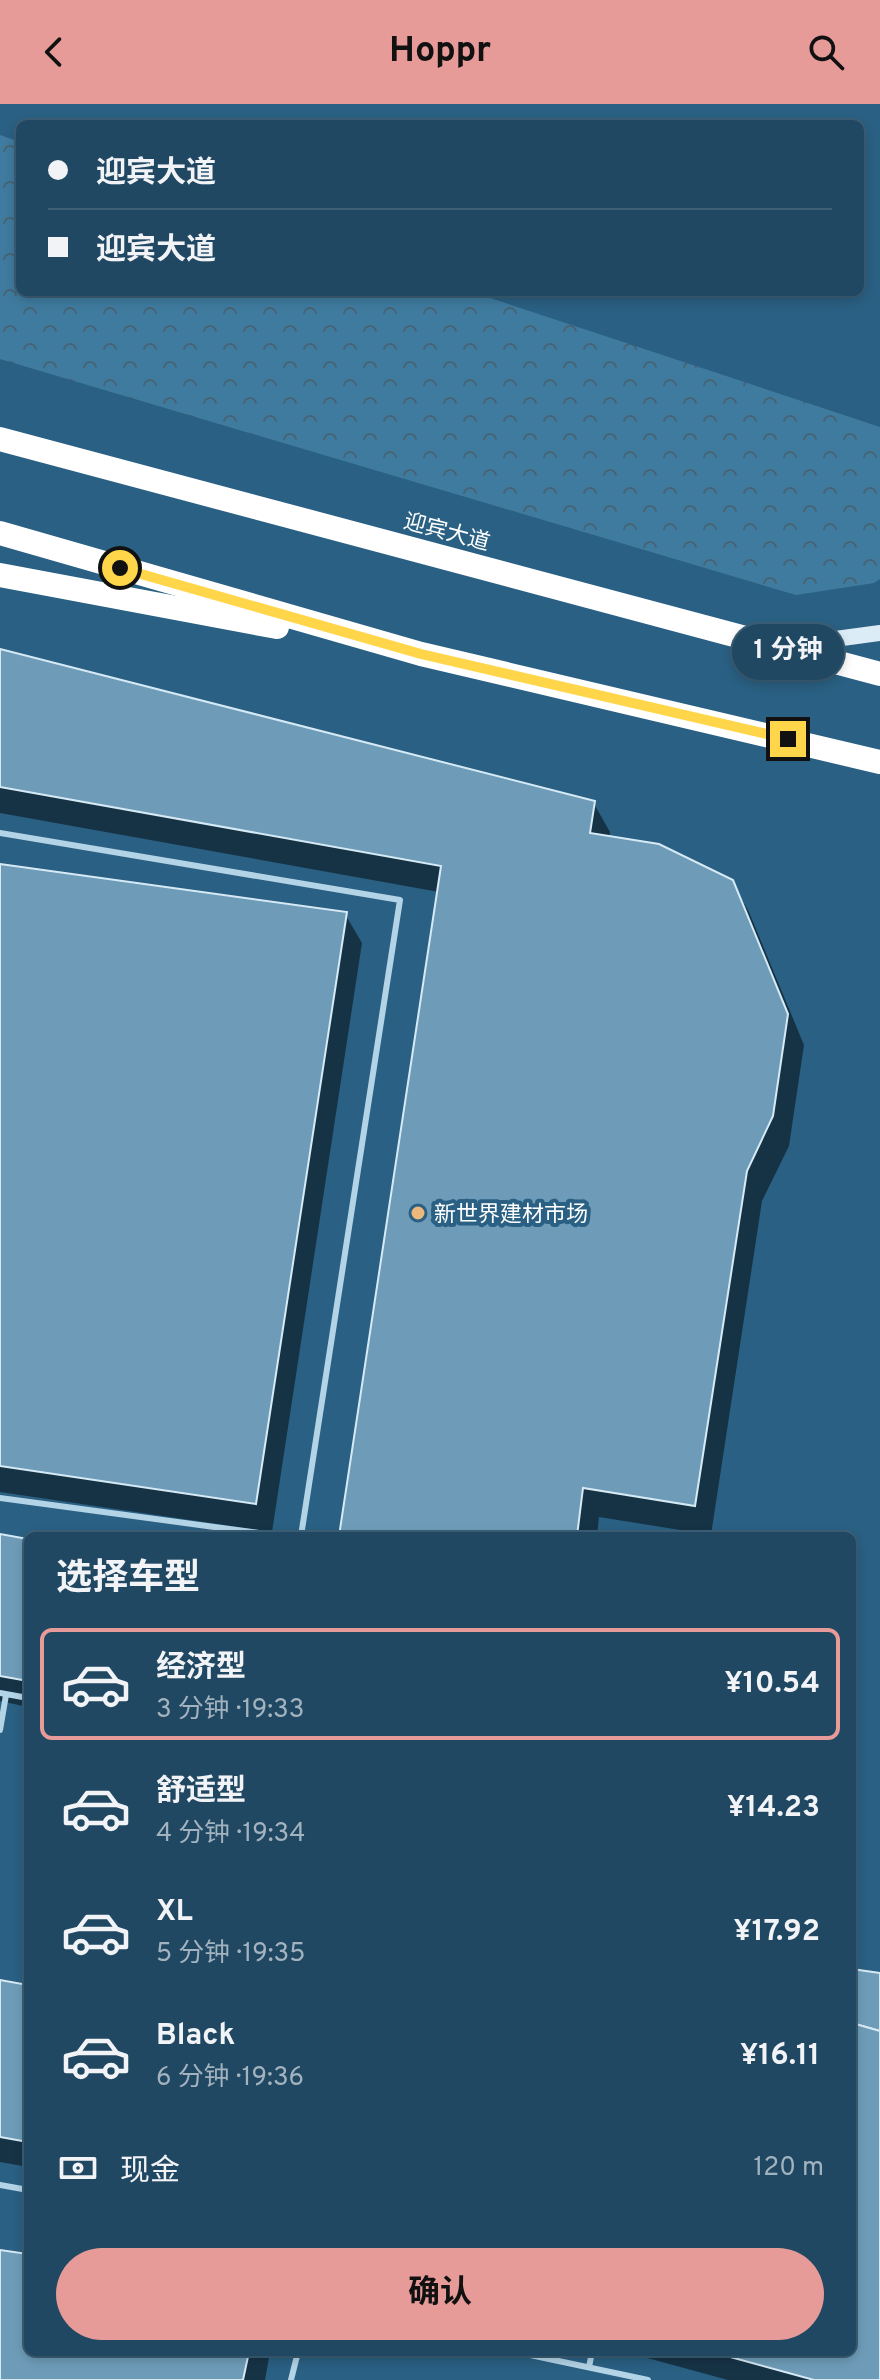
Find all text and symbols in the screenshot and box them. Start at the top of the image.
text: Hoppr [389,29,491,75]
icon: back [32,30,76,74]
icon: search [804,30,848,74]
text: 迎宾大道 [96,156,216,193]
text: 迎宾大道 [96,233,216,270]
street label: 迎宾大道 [400,509,492,558]
route start [102,550,138,586]
callout: 1 分钟 [732,623,844,679]
text: 1 分钟 [754,635,822,668]
route end [770,721,806,757]
place label: 新世界建材市场 [434,1202,588,1229]
marker: 新世界建材市场 [409,1204,427,1222]
text: 选择车型 [56,1557,200,1603]
icon: car [60,1648,132,1720]
text: 经济型 [156,1650,246,1687]
text: ¥10.54 [725,1666,820,1703]
text: 3 分钟 · 19:33 [156,1694,304,1727]
icon: car [60,1772,132,1844]
text: 舒适型 [156,1774,246,1811]
text: ¥14.23 [727,1790,820,1827]
text: 4 分钟 · 19:34 [156,1818,305,1851]
text: XL [156,1894,193,1931]
icon: car [60,1896,132,1968]
text: ¥17.92 [734,1914,820,1951]
text: 5 分钟 · 19:35 [156,1938,305,1971]
text: Black [156,2018,235,2055]
icon: car [60,2020,132,2092]
text: ¥16.11 [740,2038,820,2075]
text: 6 分钟 · 19:36 [156,2062,304,2095]
icon: cash [56,2146,100,2190]
text: 120 m [754,2152,824,2185]
text: 现金 [120,2154,180,2191]
button: 确认 [56,2248,824,2340]

